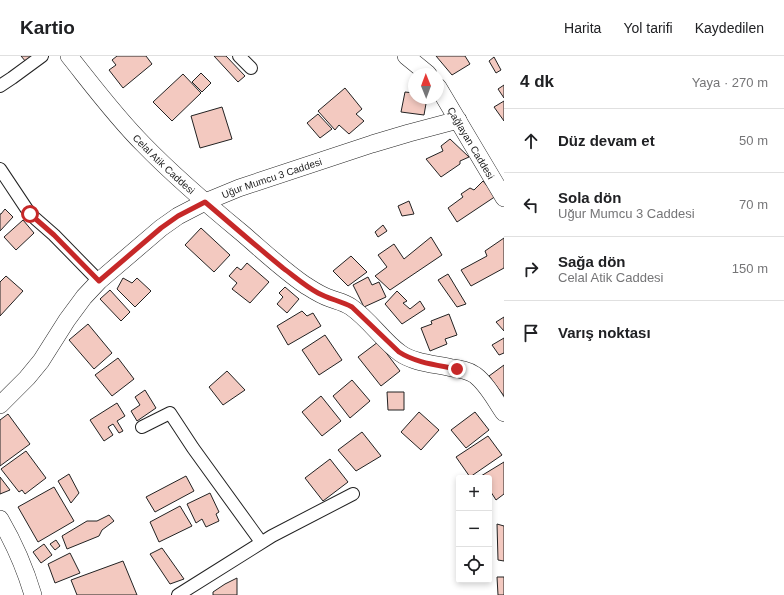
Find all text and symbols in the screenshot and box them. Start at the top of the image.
text: Kartio [20,17,75,38]
text: Harita [564,20,601,36]
text: Yol tarifi [623,20,673,36]
text: Kaydedilen [695,20,764,36]
north arrow [408,68,444,104]
text: 4 dk [520,72,554,91]
text: Yaya · 270 m [692,75,768,90]
street label: Çağlayan Caddesi [445,105,496,181]
icon: ahead [520,130,542,152]
street label: Celal Atik Caddesi [131,132,197,196]
text: Düz devam et [558,132,655,149]
text: 50 m [739,133,768,148]
street label: Uğur Mumcu 3 Caddesi [220,156,323,201]
text: Sola dön [558,189,621,206]
icon: left [520,194,542,216]
text: 70 m [739,197,768,212]
route start [21,205,39,223]
text: Uğur Mumcu 3 Caddesi [558,206,695,221]
text: Sağa dön [558,253,626,270]
icon: right [520,258,542,280]
text: 150 m [732,261,768,276]
text: Celal Atik Caddesi [558,270,664,285]
icon: arrive [520,322,542,344]
text: Varış noktası [558,324,651,341]
route end [448,360,466,378]
map controls [456,475,492,583]
button: + [456,475,492,511]
button: − [456,511,492,547]
button: locate [456,547,492,583]

